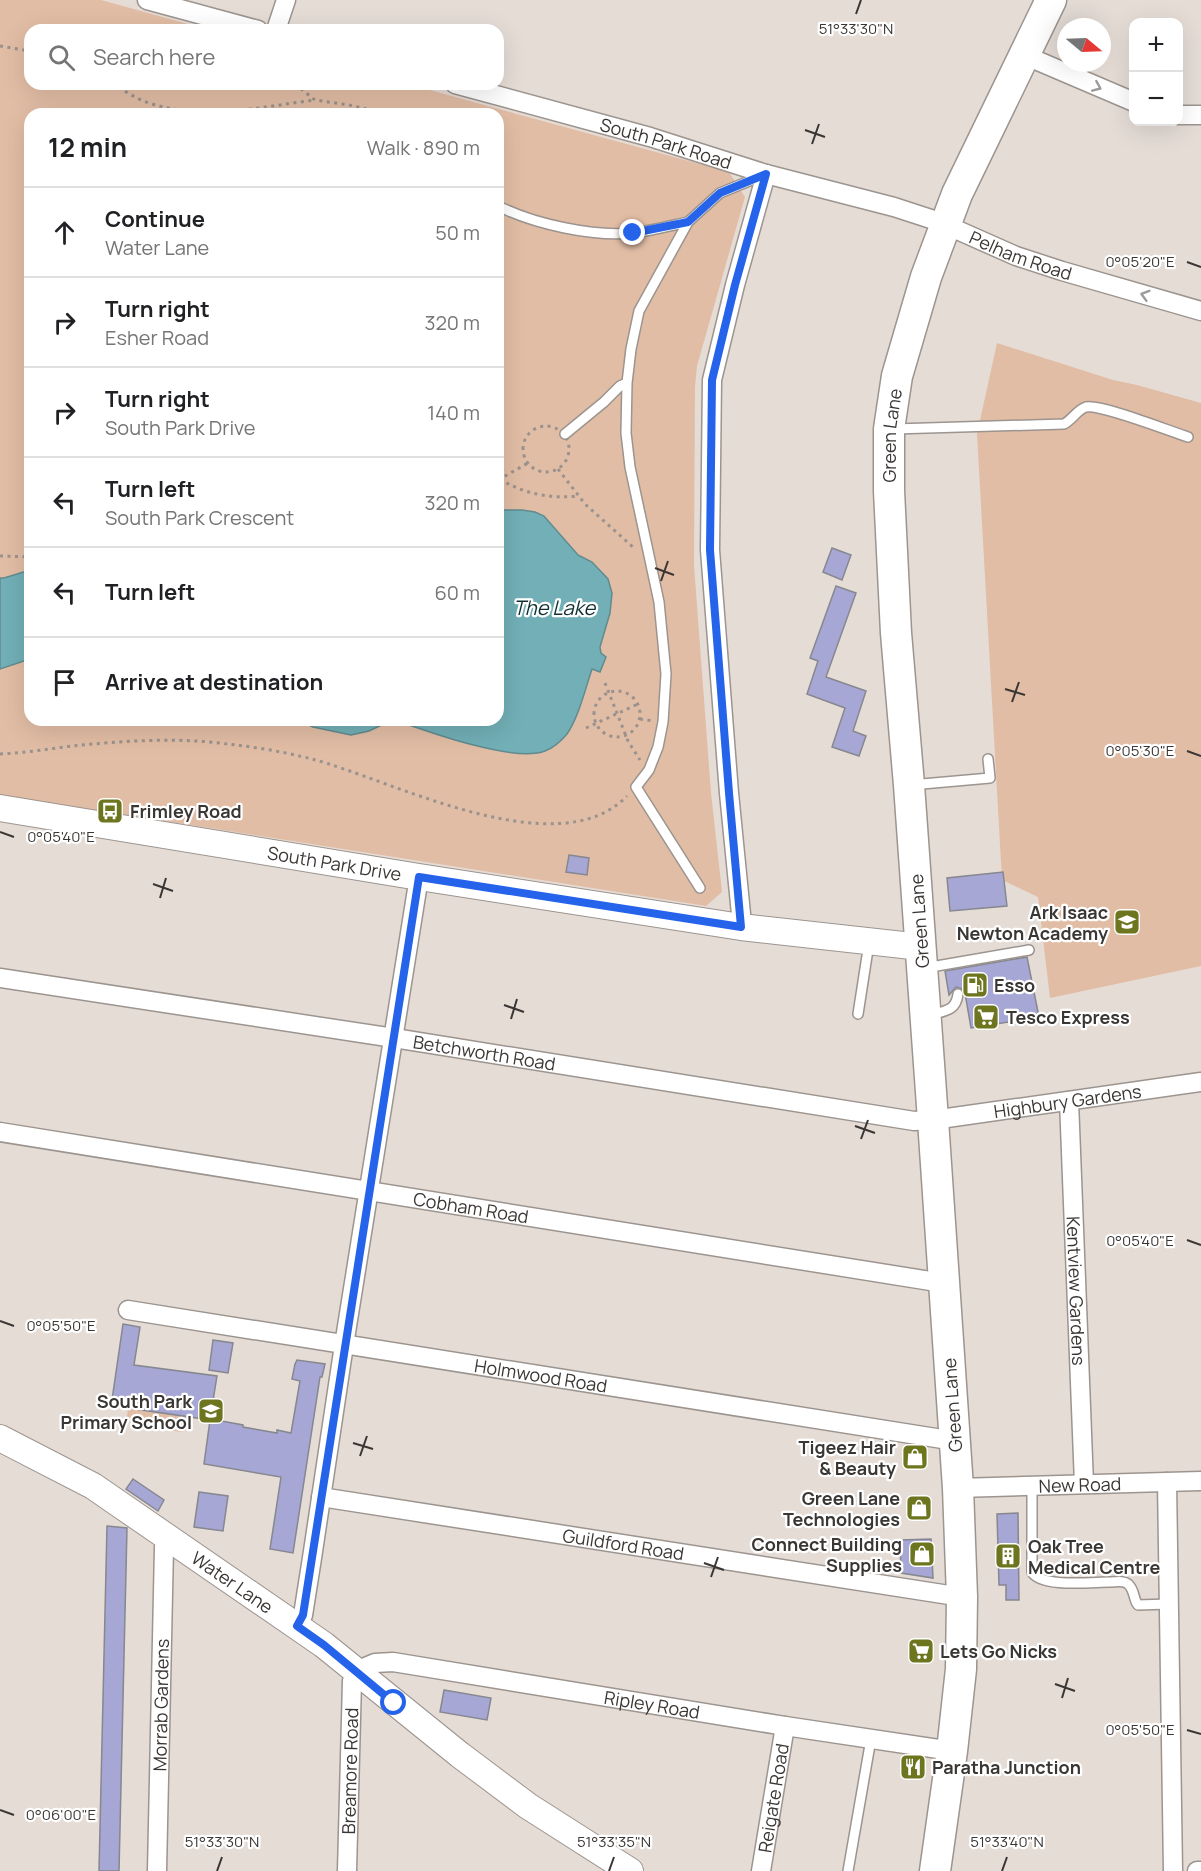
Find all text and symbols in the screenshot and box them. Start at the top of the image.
text: 51°33'30"N [819,18,893,39]
north arrow [1057,18,1111,72]
map controls [1129,18,1183,126]
button: + [1129,18,1183,72]
search box [24,24,504,90]
icon: search [45,41,78,74]
text: Search here [93,42,215,72]
button: − [1129,72,1183,126]
one-way arrow [1091,79,1102,91]
street label: South Park Road [597,112,735,174]
text: 12 min [48,129,127,165]
text: Walk · 890 m [367,134,480,161]
text: Continue [105,204,205,234]
icon: ahead [48,216,81,249]
text: 50 m [435,219,480,246]
route end [619,219,645,245]
street label: Pelham Road [966,225,1075,285]
text: Water Lane [105,234,209,261]
text: 0°05'20"E [1105,251,1175,272]
one-way arrow [1140,290,1151,302]
text: Turn right [105,294,210,324]
icon: right [48,306,81,339]
text: 320 m [424,309,480,336]
text: Esher Road [105,324,209,351]
text: Turn right [105,384,210,414]
street label: Green Lane [877,387,907,482]
icon: right [48,396,81,429]
text: 140 m [427,399,480,426]
text: South Park Drive [105,414,256,441]
text: Turn left [105,474,195,504]
icon: left [48,486,81,519]
text: 320 m [424,489,480,516]
text: South Park Crescent [105,504,294,531]
icon: left [48,576,81,609]
text: Turn left [105,577,195,607]
text: 60 m [434,579,480,606]
water label: The Lake [513,594,596,621]
icon: arrive [48,666,81,699]
text: Arrive at destination [105,667,323,697]
text: 0°05'30"E [1106,740,1174,761]
bus stop icon: Frimley Road [95,796,125,826]
place label: Frimley Road [130,799,242,823]
text: 0°05'40"E [27,826,95,847]
street label: South Park Drive [266,840,403,886]
street label: Green Lane [904,873,934,969]
place label: Ark Isaac Newton Academy [957,900,1108,945]
school or university icon: Ark Isaac Newton Academy [1112,907,1142,937]
fuel station icon: Esso [960,970,990,1000]
place label: Esso [994,973,1035,997]
supermarket icon: Tesco Express [971,1002,1001,1032]
place label: Tesco Express [1006,1005,1130,1029]
street label: Betchworth Road [411,1029,557,1076]
street label: Highbury Gardens [992,1079,1143,1123]
street label: Cobham Road [412,1186,530,1228]
street label: Kentview Gardens [1062,1216,1091,1366]
text: 0°05'40"E [1106,1230,1174,1251]
text: 0°05'50"E [26,1315,96,1336]
street label: Holmwood Road [473,1353,609,1398]
street label: Green Lane [937,1357,967,1453]
place label: South Park Primary School [60,1389,193,1434]
school or university icon: South Park Primary School [196,1396,226,1426]
place label: Tigeez Hair & Beauty [798,1435,896,1480]
shop icon: Tigeez Hair & Beauty [900,1442,930,1472]
street label: New Road [1038,1471,1122,1498]
place label: Green Lane Technologies [783,1486,900,1531]
shop icon: Green Lane Technologies [904,1493,934,1523]
street label: Guildford Road [561,1523,686,1565]
place label: Connect Building Supplies [751,1532,902,1577]
place label: Oak Tree Medical Centre [1028,1534,1161,1579]
shop icon: Connect Building Supplies [907,1539,937,1569]
building icon: Oak Tree Medical Centre [993,1541,1023,1571]
street label: Water Lane [187,1546,278,1619]
supermarket icon: Lets Go Nicks [906,1636,936,1666]
street label: Morrab Gardens [147,1638,174,1772]
place label: Lets Go Nicks [940,1639,1057,1663]
street label: Ripley Road [603,1685,702,1724]
route start [380,1689,406,1715]
street label: Breamore Road [336,1707,363,1835]
text: 0°05'50"E [1105,1719,1175,1740]
street label: Reigate Road [752,1742,794,1854]
restaurant icon: Paratha Junction [898,1752,928,1782]
place label: Paratha Junction [932,1755,1081,1779]
text: 0°06'00"E [26,1804,96,1825]
text: 51°33'30"N [185,1831,259,1852]
text: 51°33'35"N [577,1831,651,1852]
text: 51°33'40"N [970,1831,1044,1852]

